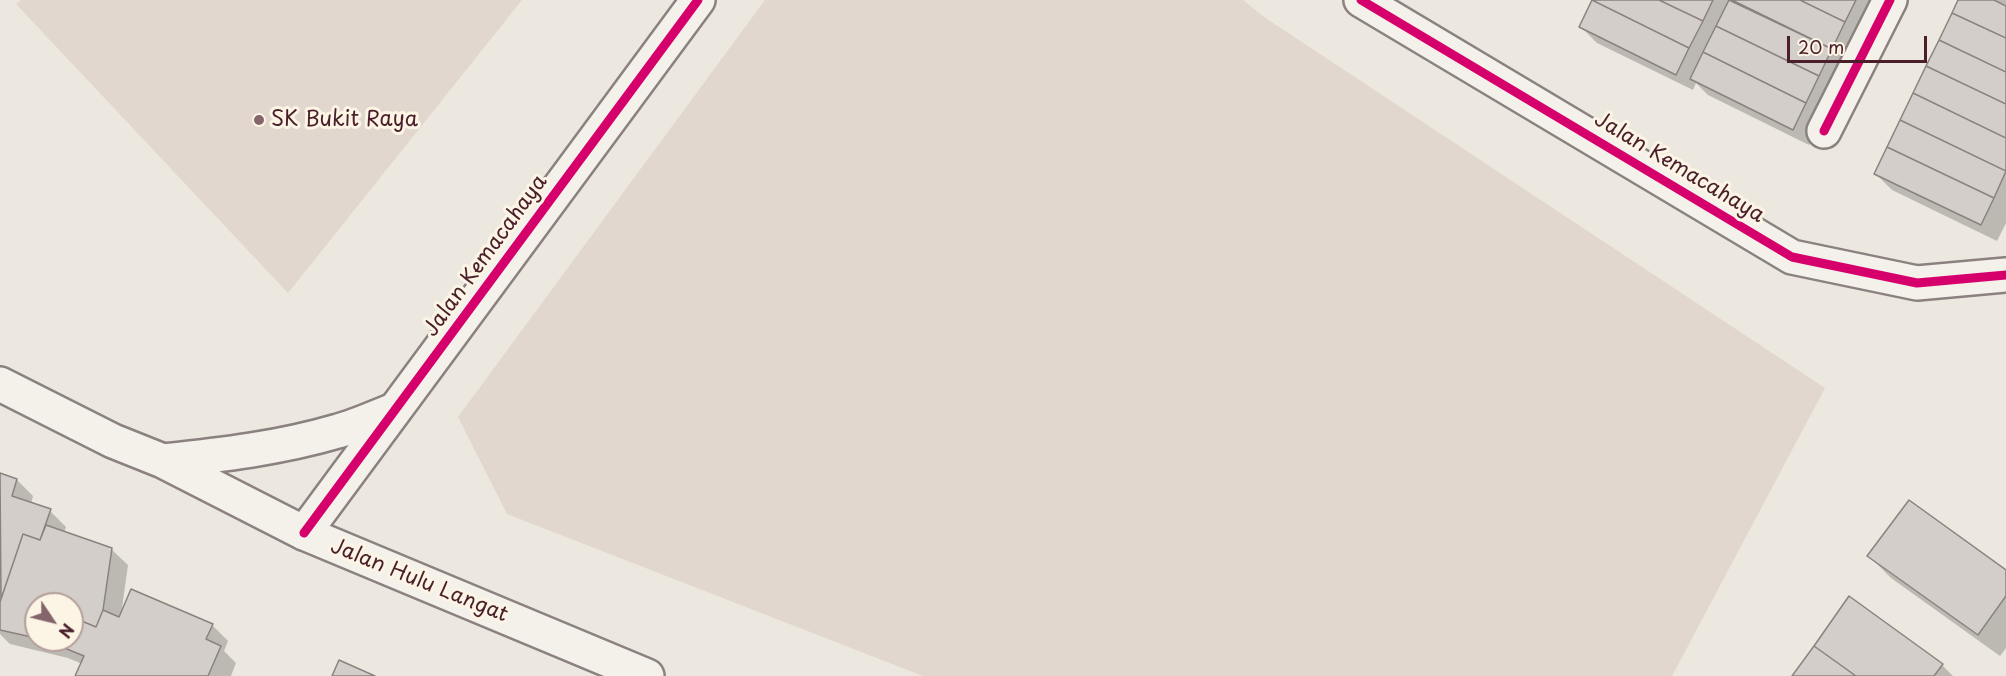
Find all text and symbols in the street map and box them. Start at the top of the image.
scale bar [1790,24,1930,62]
text: 20 m [1798,33,1844,60]
place label: SK Bukit Raya [271,107,418,133]
street label: Jalan Kemacahaya [1590,107,1768,229]
marker: SK Bukit Raya [252,113,266,127]
street label: Jalan Kemacahaya [419,170,553,342]
street label: Jalan Hulu Langat [327,534,511,628]
north arrow [24,592,84,652]
text: N [54,619,81,643]

